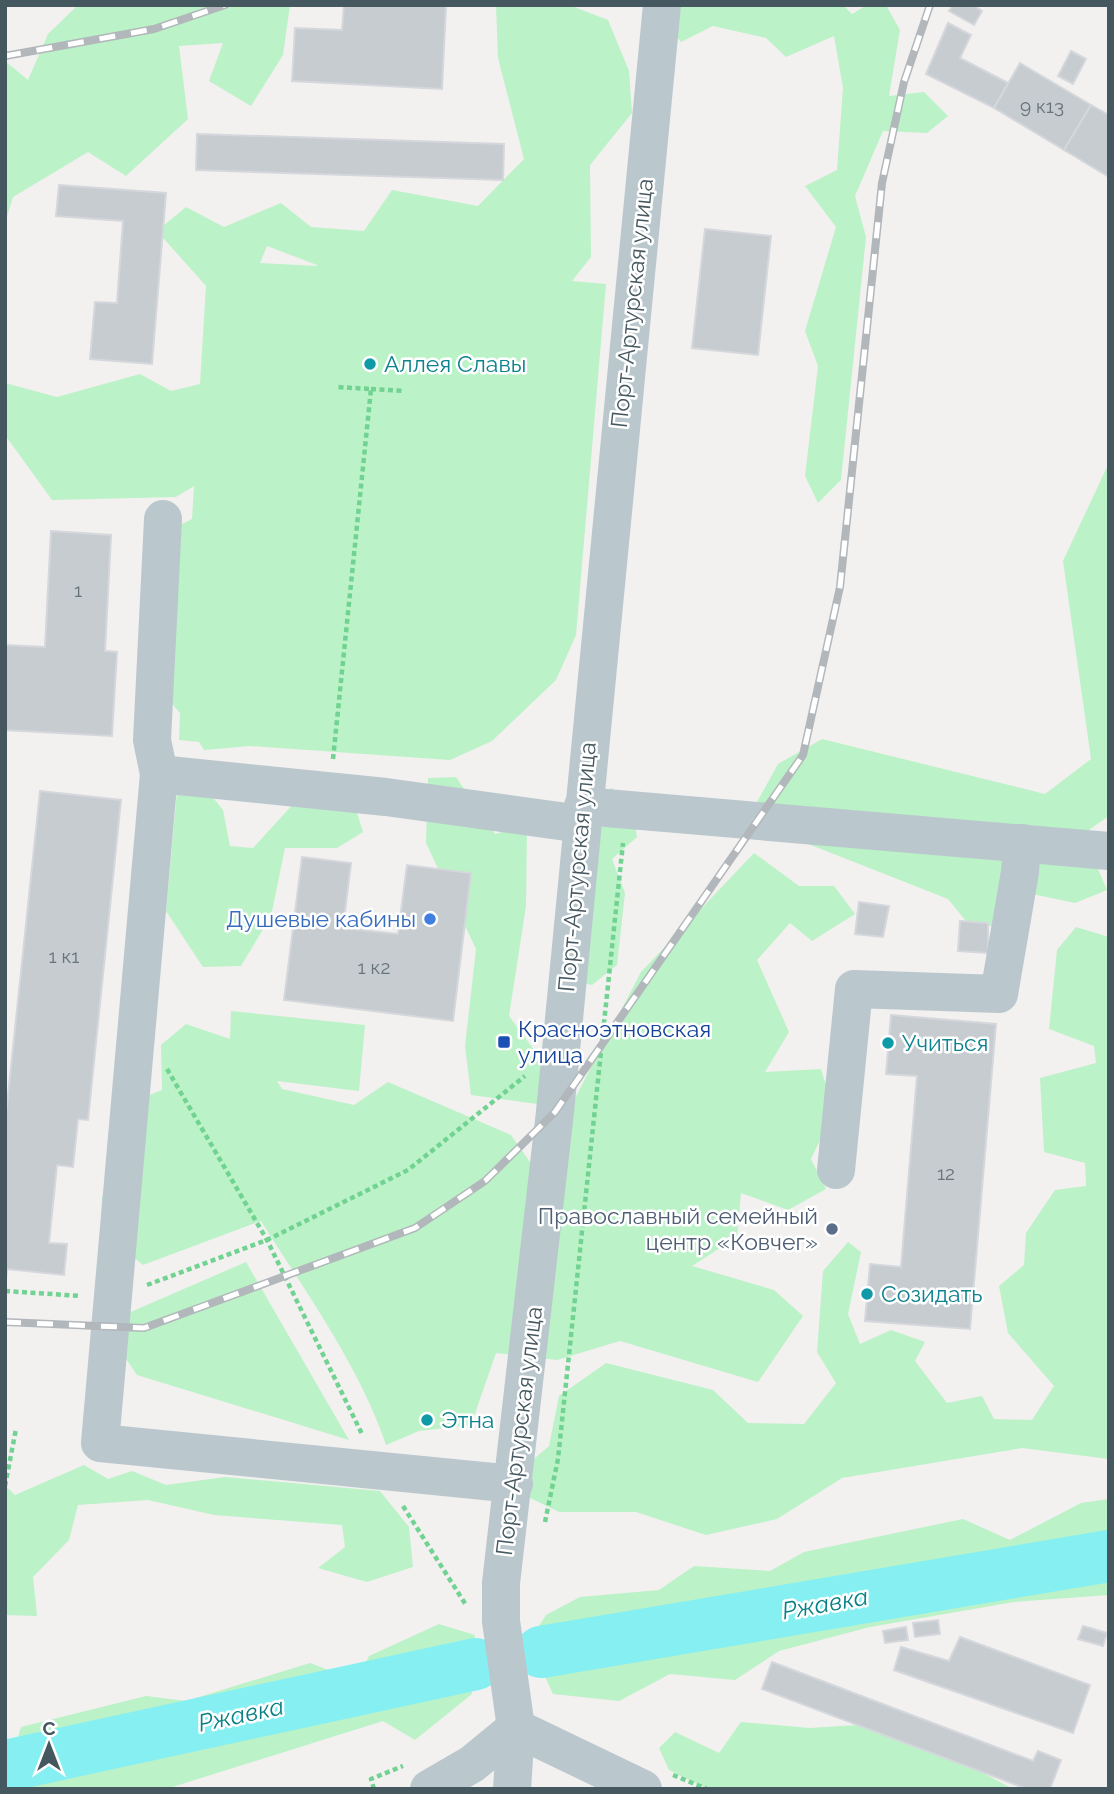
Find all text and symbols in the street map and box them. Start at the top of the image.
house number: 9 к13 [1020,95,1064,117]
street label: Порт-Артурская улица [605,177,658,429]
place label: Аллея Славы [384,350,526,377]
marker: Аллея Славы [362,356,378,372]
house number: 1 [74,579,82,601]
street label: Порт-Артурская улица [552,741,601,993]
place label: Душевые кабины [226,905,416,932]
marker: Душевые кабины [422,911,438,927]
house number: 1 к1 [49,945,80,967]
house number: 1 к2 [358,956,390,978]
place label: Красноэтновская улица [518,1015,711,1068]
place label: Учиться [902,1029,988,1056]
marker: Красноэтновская улица [496,1034,512,1050]
marker: Учиться [880,1035,896,1051]
house number: 12 [937,1162,955,1184]
place label: Православный семейный центр «Ковчег» [538,1202,818,1255]
marker: Православный семейный центр «Ковчег» [824,1221,840,1237]
place label: Созидать [881,1280,983,1307]
marker: Созидать [859,1286,875,1302]
street label: Порт-Артурская улица [490,1305,547,1557]
place label: Этна [441,1406,494,1433]
marker: Этна [419,1412,435,1428]
water label: Ржавка [780,1582,870,1625]
water label: Ржавка [195,1691,286,1738]
north arrow [14,1710,84,1780]
text: С [42,1717,56,1739]

